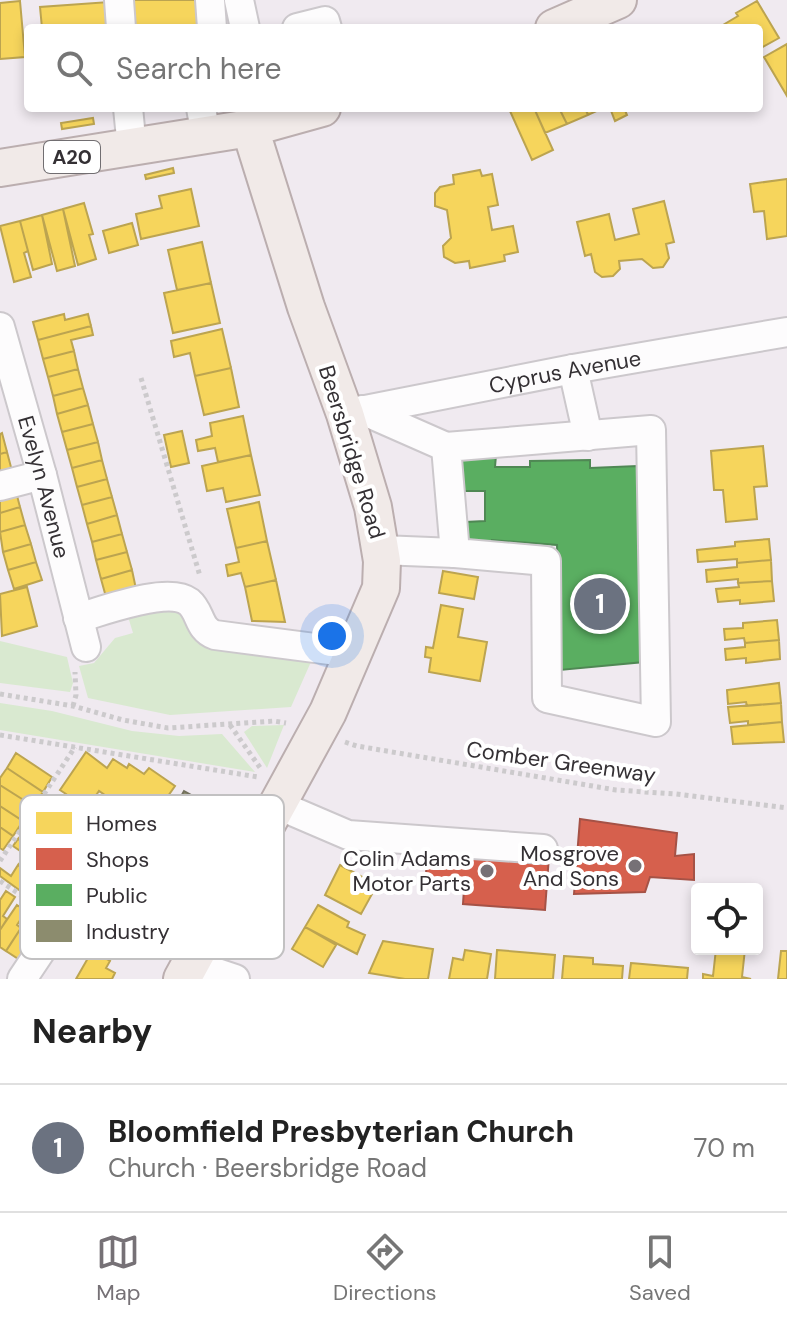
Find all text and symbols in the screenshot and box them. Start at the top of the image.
search box [24,24,763,112]
icon: search [52,46,96,90]
text: Search here [116,49,282,88]
road number: A20 [44,141,100,173]
street label: Cyprus Avenue [486,343,643,400]
street label: Beersbridge Road [312,362,392,542]
street label: Evelyn Avenue [11,412,77,561]
pin: 1 [574,574,626,634]
your location [312,616,352,656]
street label: Comber Greenway [464,734,658,790]
legend [20,795,284,959]
text: Homes [86,809,157,838]
place label: Mosgrove And Sons [520,839,619,893]
place label: Colin Adams Motor Parts [343,844,471,898]
text: Shops [86,845,149,874]
marker: Mosgrove And Sons [626,857,644,875]
marker: Colin Adams Motor Parts [478,862,496,880]
text: Public [86,881,148,910]
map controls [691,883,763,955]
button: locate [691,883,763,955]
text: Industry [86,917,170,946]
text: Nearby [32,1009,152,1054]
text: Bloomfield Presbyterian Church [108,1112,574,1151]
text: 1 [53,1131,63,1165]
text: 70 m [694,1131,755,1165]
text: Church · Beersbridge Road [108,1151,427,1185]
tab: Map [96,1230,141,1307]
tab: Directions [333,1230,437,1307]
tab: Saved [629,1230,691,1307]

